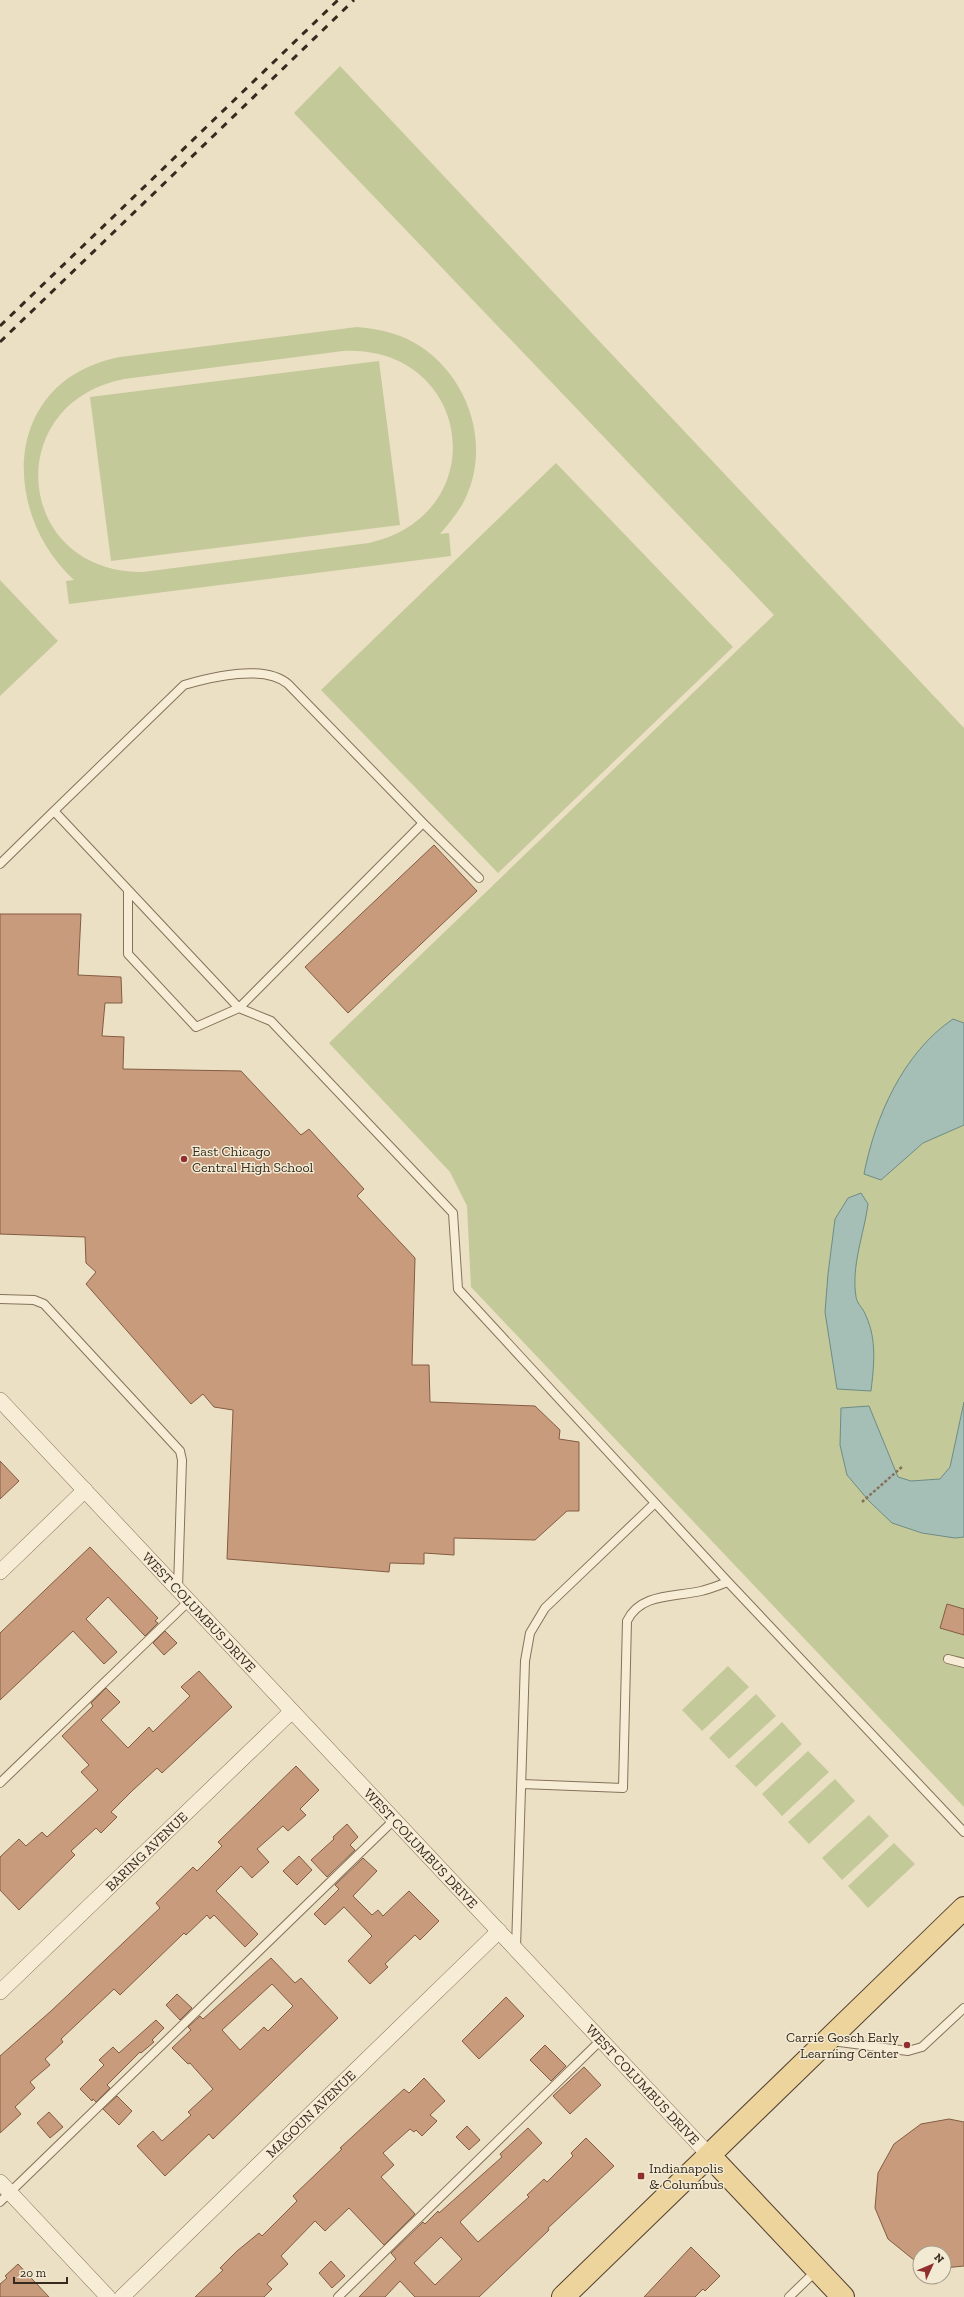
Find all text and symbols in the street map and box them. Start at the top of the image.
place label: East Chicago Central High School [192,1143,314,1176]
marker: East Chicago Central High School [179,1154,189,1164]
street label: WEST COLUMBUS DRIVE [138,1549,259,1676]
street label: WEST COLUMBUS DRIVE [360,1785,481,1912]
street label: BARING AVENUE [102,1808,191,1895]
street label: WEST COLUMBUS DRIVE [582,2021,703,2148]
place label: Carrie Gosch Early Learning Center [786,2029,900,2062]
marker: Carrie Gosch Early Learning Center [902,2040,912,2050]
street label: MAGOUN AVENUE [263,2067,359,2161]
place label: Indianapolis & Columbus [649,2160,724,2193]
marker: Indianapolis & Columbus [636,2171,646,2181]
north arrow [912,2245,952,2285]
text: N [931,2251,947,2266]
scale bar [14,2259,67,2285]
text: 20 m [20,2266,47,2280]

